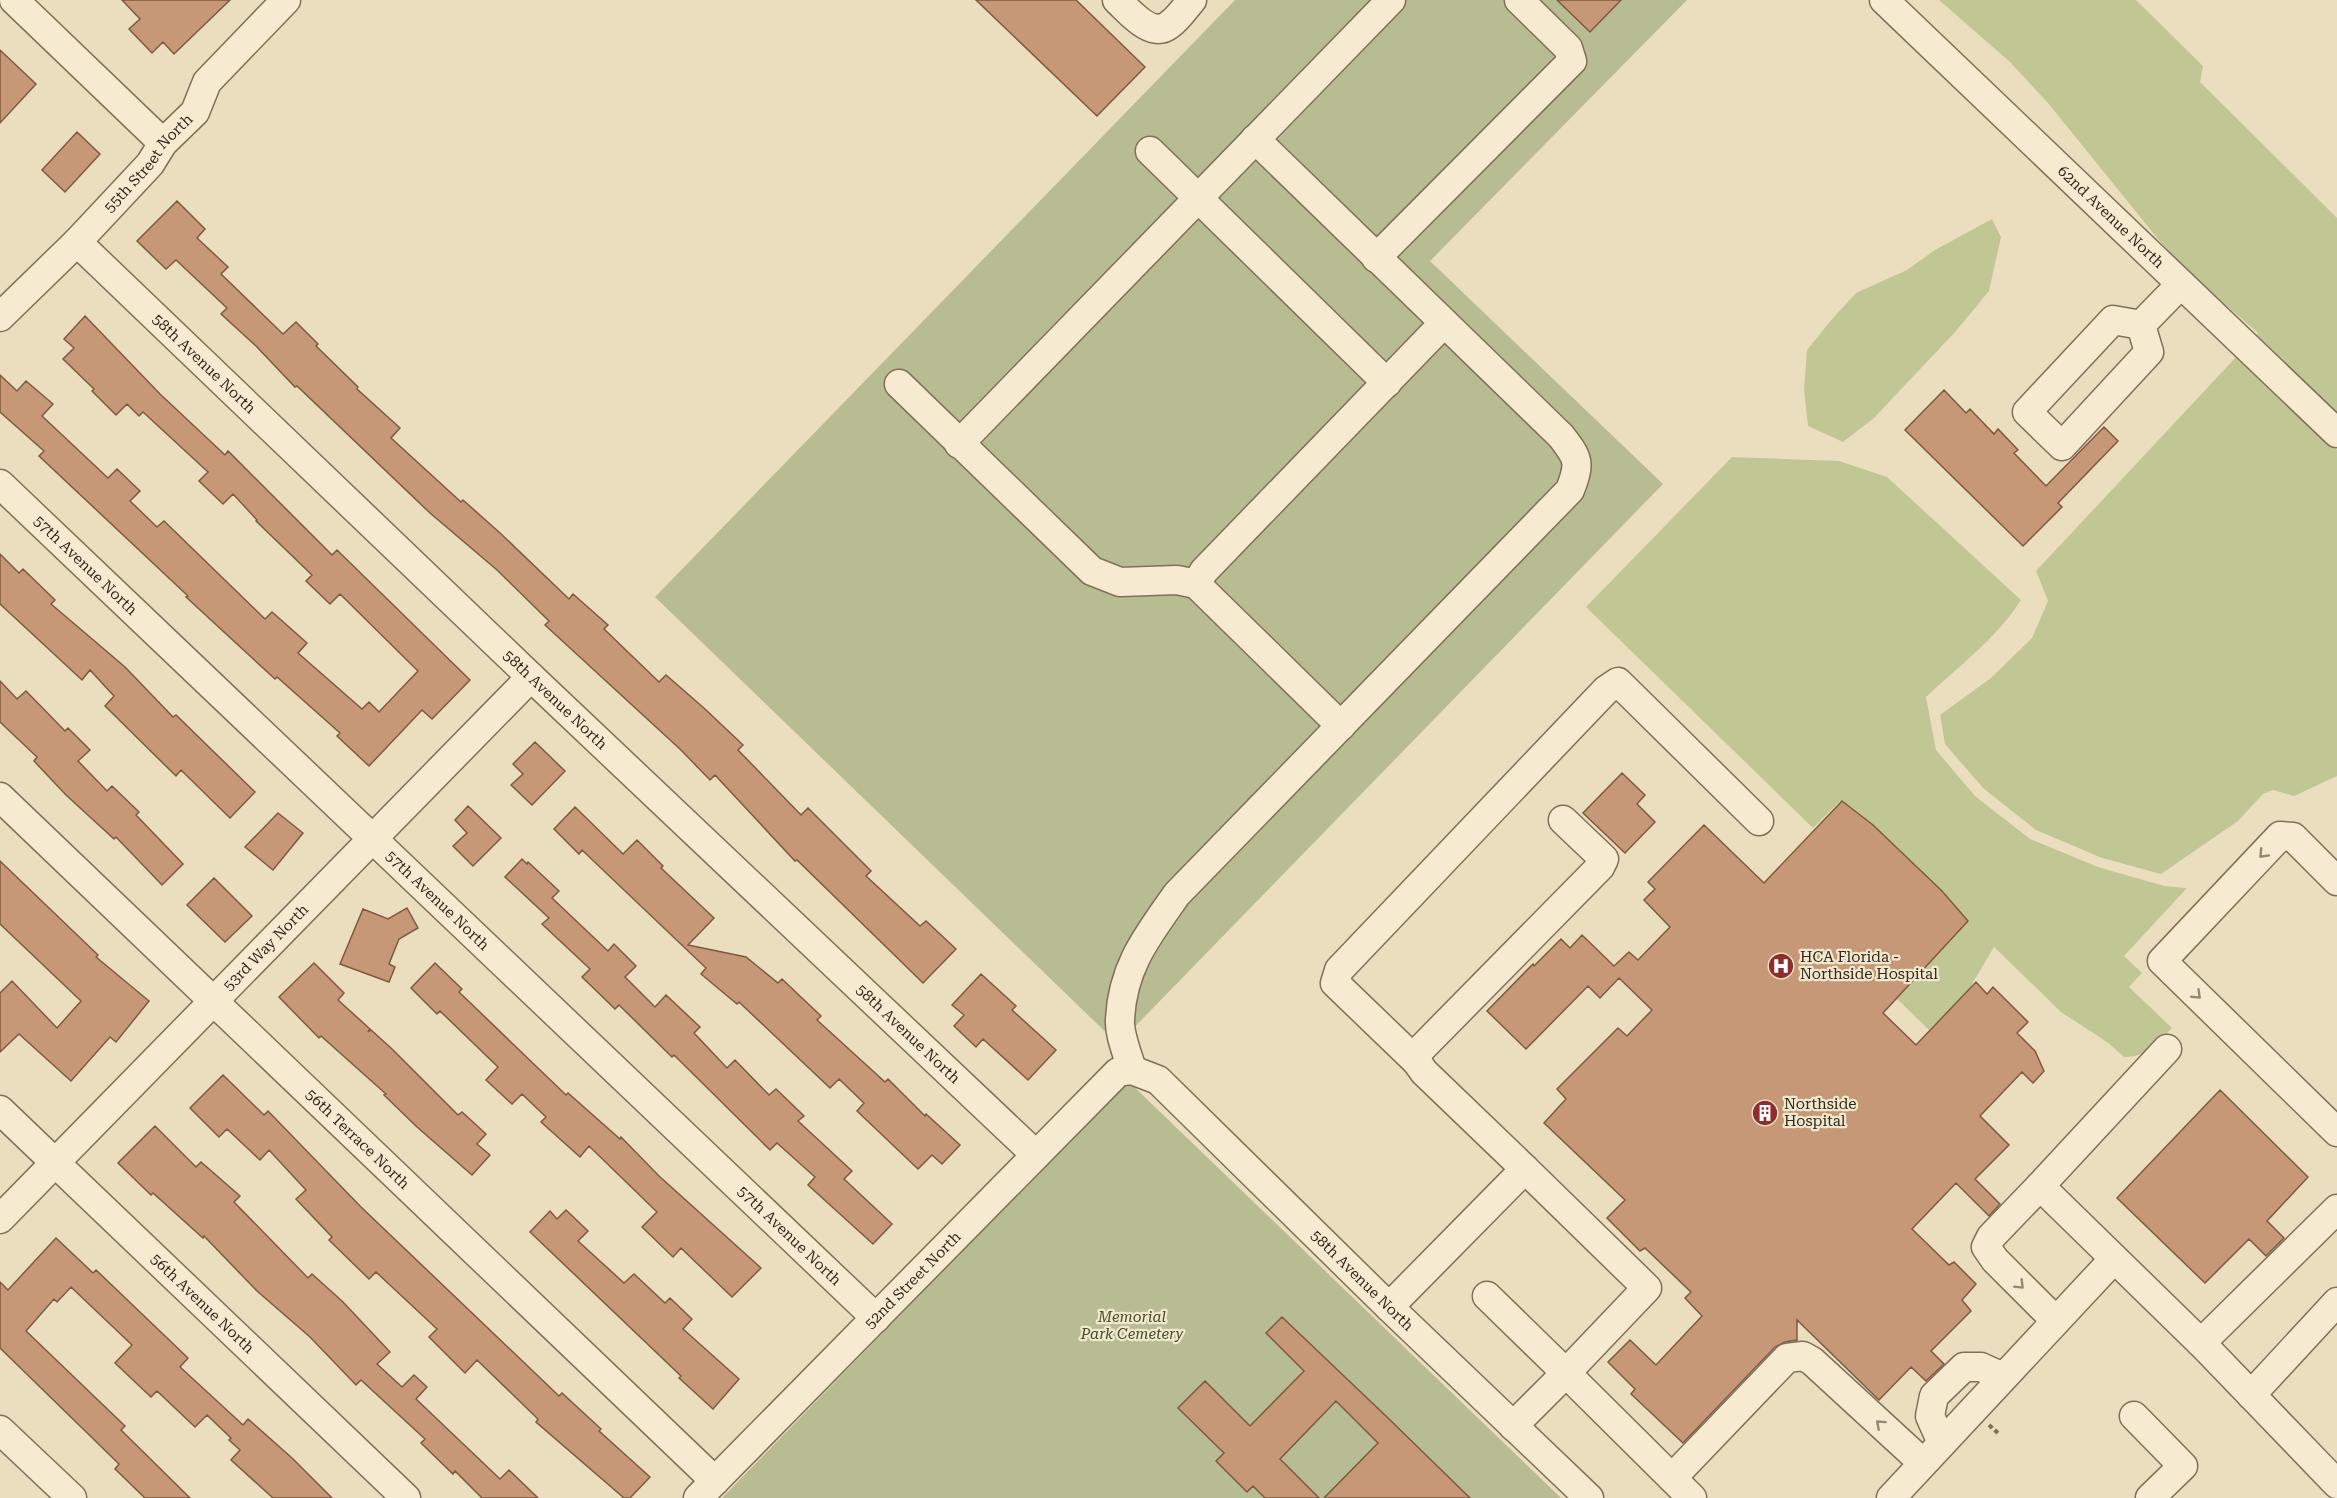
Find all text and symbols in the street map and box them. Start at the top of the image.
street label: 55th Street North [100,110,197,216]
street label: 62nd Avenue North [2054,162,2168,272]
street label: 58th Avenue North [149,310,260,418]
street label: 57th Avenue North [30,512,141,619]
street label: 58th Avenue North [500,646,611,753]
street label: 57th Avenue North [382,847,493,954]
one-way arrow [2259,847,2270,858]
street label: 53rd Way North [220,900,312,995]
place label: HCA Florida - Northside Hospital [1800,948,1938,983]
hospital icon: HCA Florida - Northside Hospital [1766,951,1796,981]
street label: 58th Avenue North [852,981,964,1088]
one-way arrow [2189,987,2200,998]
street label: 56th Terrace North [302,1085,413,1193]
place label: Northside Hospital [1784,1095,1857,1130]
building icon: Northside Hospital [1750,1098,1780,1128]
street label: 57th Avenue North [734,1182,845,1289]
street label: 58th Avenue North [1307,1226,1417,1335]
street label: 52nd Street North [861,1227,965,1333]
street label: 56th Avenue North [147,1250,258,1357]
one-way arrow [2012,1278,2023,1289]
park label: Memorial Park Cemetery [1080,1308,1184,1343]
one-way arrow [1876,1420,1887,1431]

